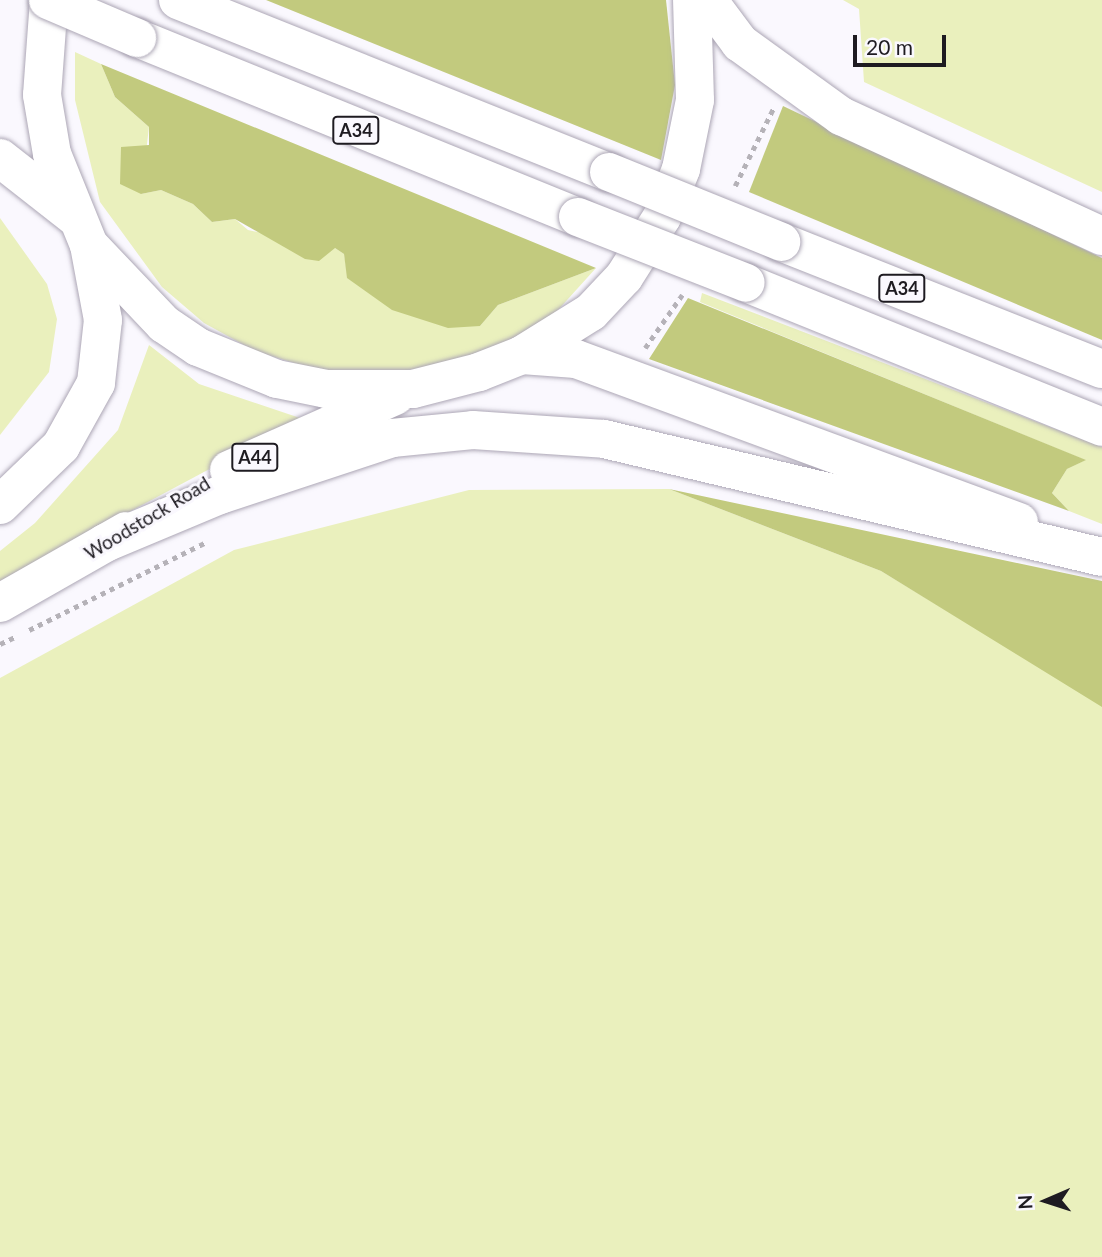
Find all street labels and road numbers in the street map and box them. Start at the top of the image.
road number: A34 [332,116,380,145]
road number: A34 [878,274,926,302]
road number: A44 [230,443,280,472]
street label: Woodstock Road [80,472,214,564]

